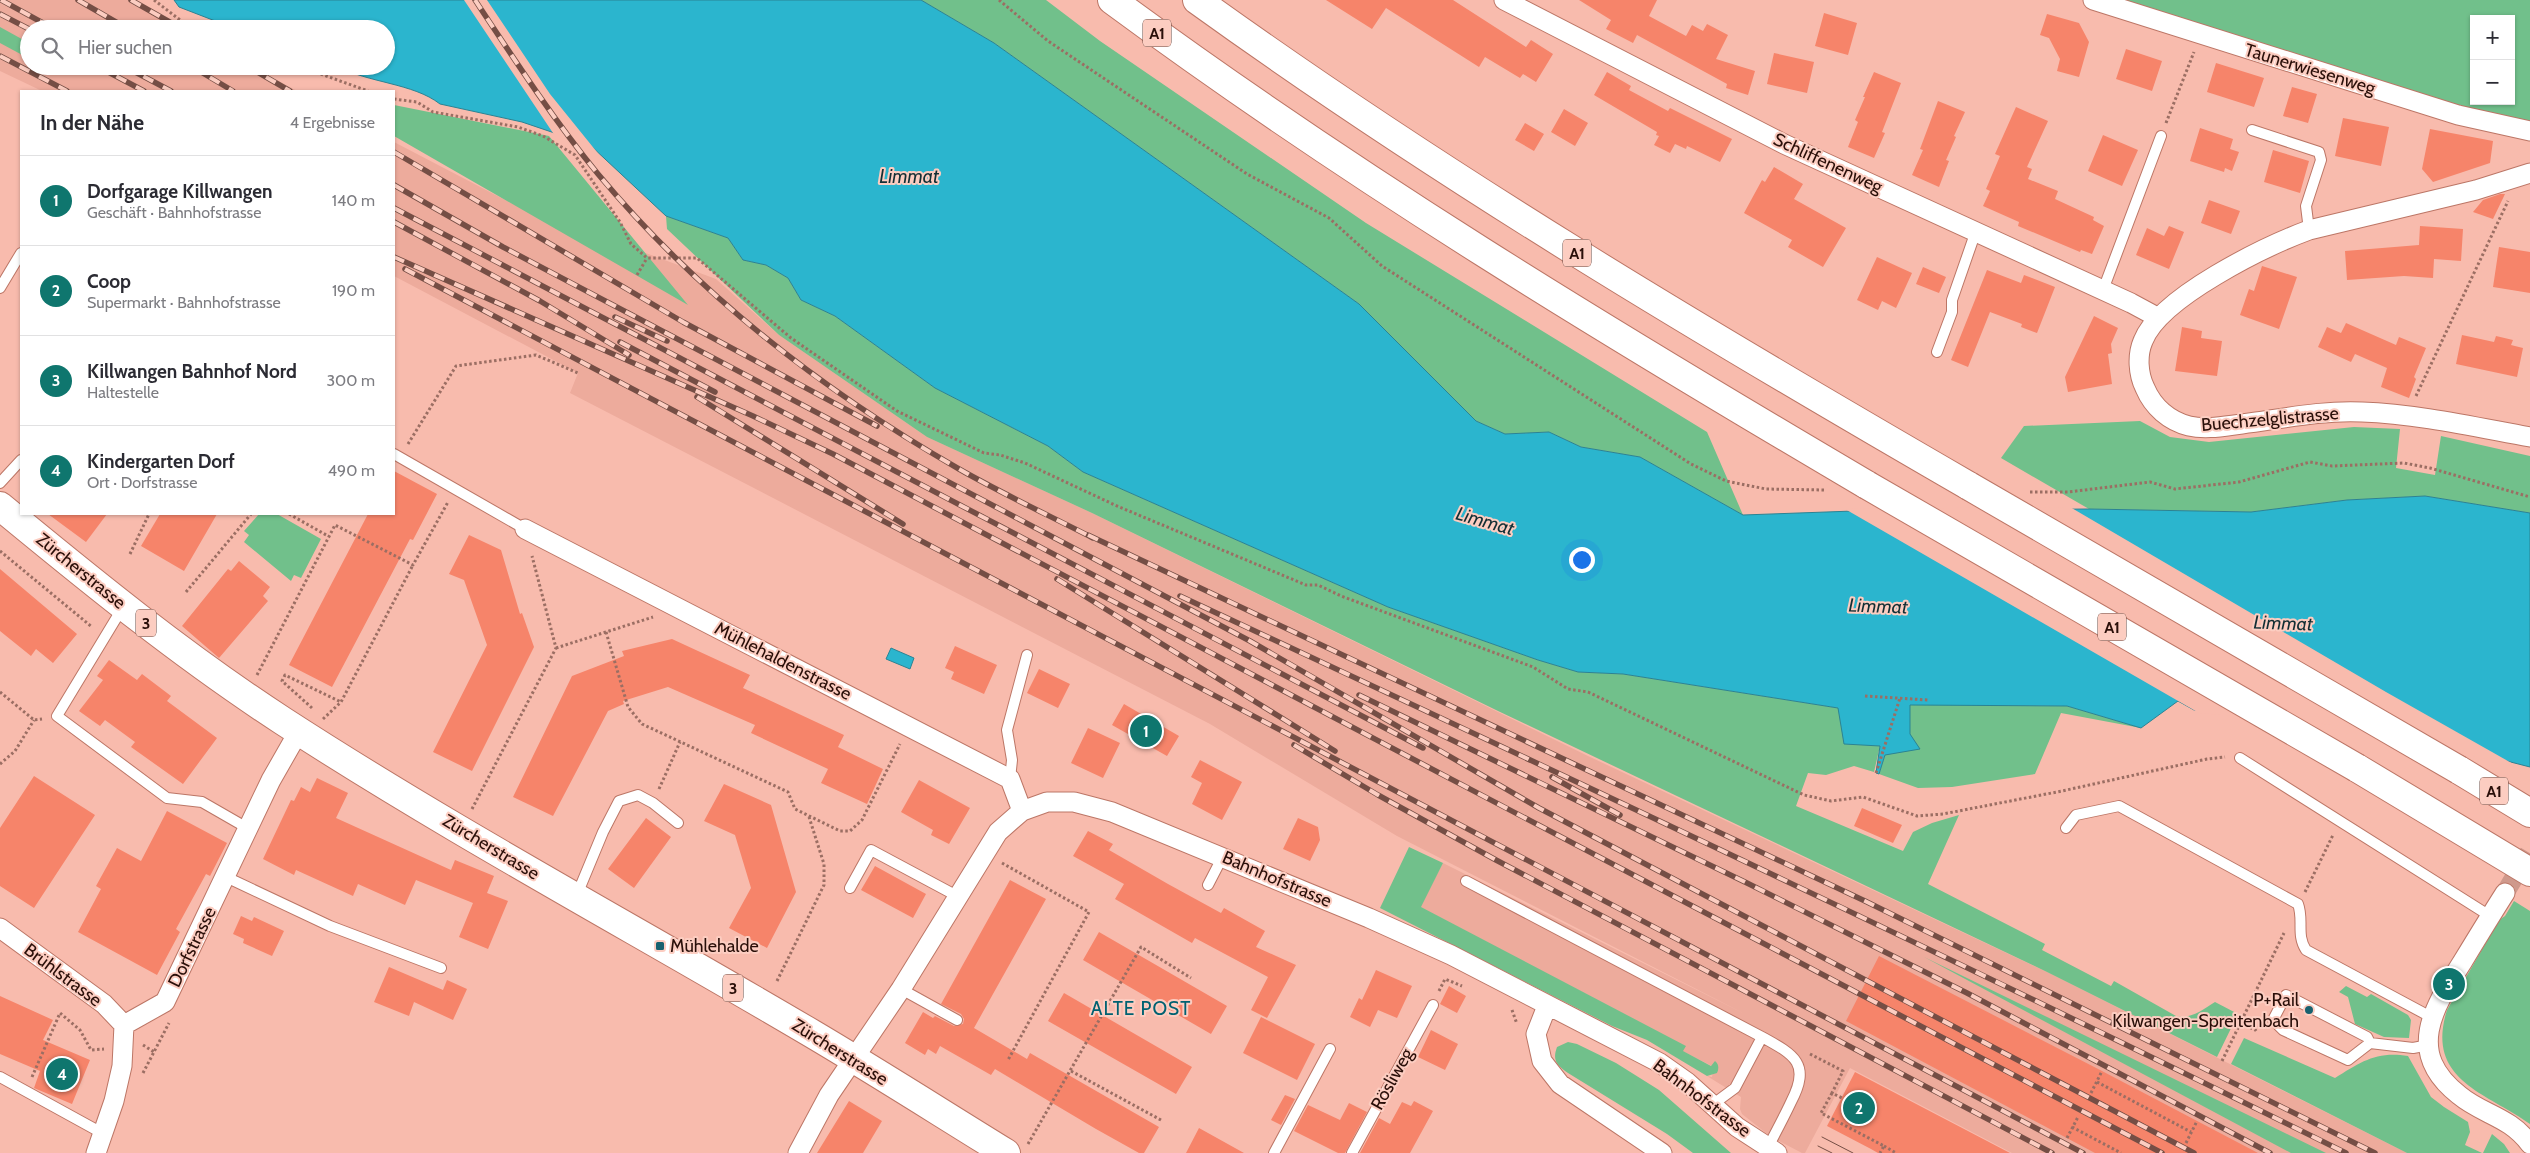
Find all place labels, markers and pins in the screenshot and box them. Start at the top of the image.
pin: 1 [1130,712,1162,750]
place label: Mühlehalde [670,935,759,957]
marker: Mühlehalde [654,940,666,952]
pin: 3 [2433,965,2465,1003]
place label: P+Rail Kilwangen-Spreitenbach [2112,989,2300,1032]
marker: P+Rail Kilwangen-Spreitenbach [2303,1004,2315,1016]
pin: 4 [46,1055,78,1093]
pin: 2 [1843,1089,1875,1127]

